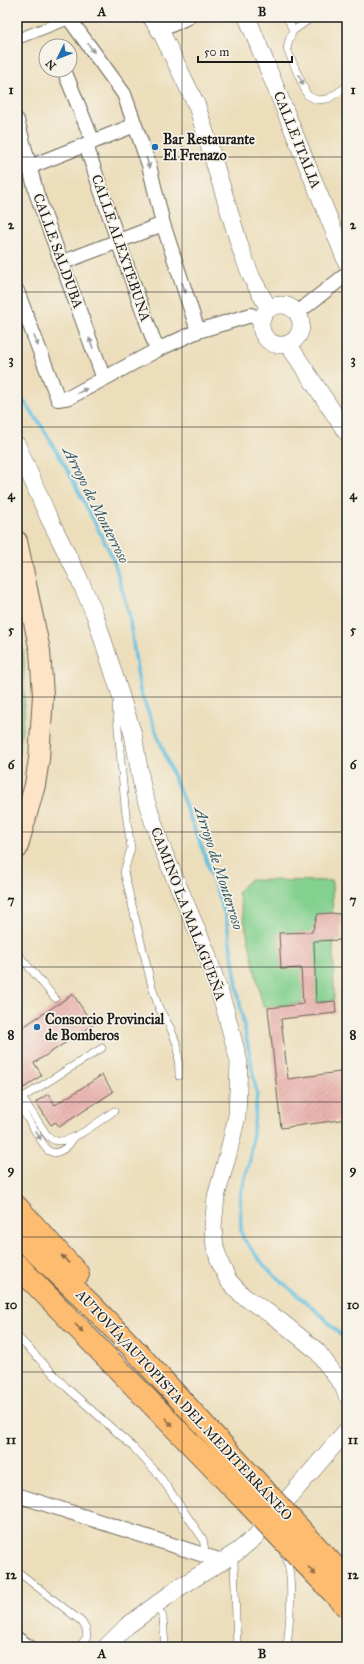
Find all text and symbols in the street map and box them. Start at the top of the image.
text: A [97,4,107,20]
text: B [258,4,267,20]
north arrow [38,38,78,78]
scale bar [198,38,292,64]
one-way arrow [87,43,95,54]
text: 50 m [204,45,229,59]
text: N [43,56,59,72]
one-way arrow [298,75,304,86]
text: 1 [8,82,14,98]
text: 1 [350,82,356,98]
street label: CALLE ITALIA [270,89,324,192]
place label: Bar Restaurante El Frenazo [163,131,255,164]
marker: Bar Restaurante El Frenazo [150,142,160,152]
one-way arrow [146,158,152,170]
street label: CALLE ALEXTEBUNA [88,172,154,324]
street label: CALLE SALDUBA [29,191,87,311]
text: 2 [8,217,15,233]
text: 2 [350,217,357,233]
one-way arrow [181,282,187,294]
one-way arrow [33,335,39,347]
one-way arrow [87,336,93,348]
text: 3 [8,352,14,368]
text: 3 [350,352,356,368]
one-way arrow [76,388,87,395]
water label: Arroyo de Monterroso [58,442,133,567]
text: 4 [7,487,15,503]
text: 4 [349,487,357,503]
text: 5 [8,622,15,638]
text: 5 [350,622,357,638]
text: 6 [8,757,16,773]
text: 6 [350,757,358,773]
water label: Arroyo de Monterroso [190,802,247,932]
street label: CAMINO LA MALAGUEÑA [147,825,230,1004]
text: 7 [8,892,15,908]
text: 7 [350,892,357,908]
place label: Consorcio Provincial de Bomberos [45,1011,166,1044]
marker: Consorcio Provincial de Bomberos [32,1022,42,1032]
text: 8 [8,1027,15,1043]
text: 8 [350,1027,357,1043]
one-way arrow [34,1130,42,1140]
text: 9 [8,1162,15,1178]
text: 9 [350,1162,357,1178]
one-way arrow [61,1255,70,1264]
street label: AUTOVÍA/AUTOPISTA DEL MEDITERRÁNEO [72,1284,297,1524]
text: 10 [5,1297,18,1313]
text: 10 [347,1297,360,1313]
one-way arrow [74,1323,84,1333]
one-way arrow [165,1417,174,1427]
text: 11 [6,1432,16,1448]
text: 11 [348,1432,358,1448]
one-way arrow [308,1566,317,1576]
text: 12 [5,1567,17,1583]
text: 12 [347,1567,359,1583]
text: A [97,1646,107,1662]
text: B [258,1646,267,1662]

